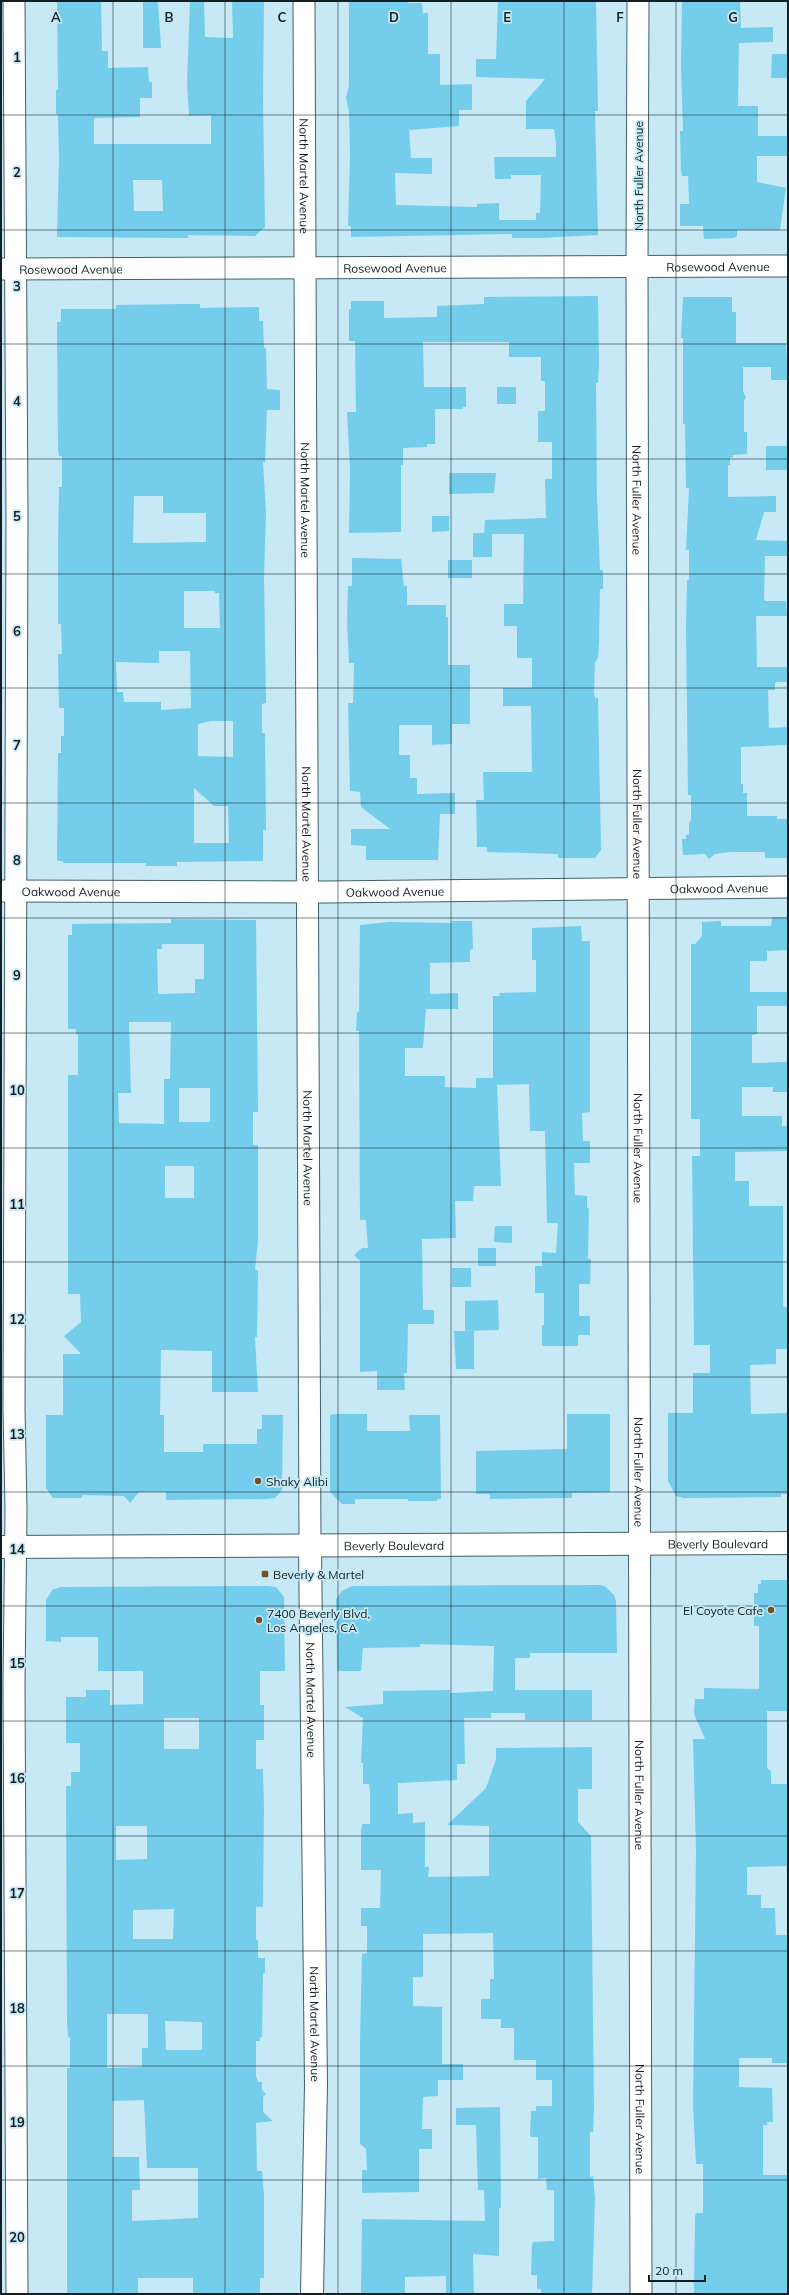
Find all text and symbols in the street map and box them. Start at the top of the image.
text: A [51,9,61,25]
text: B [165,9,174,25]
text: C [278,9,287,25]
text: D [389,9,399,25]
text: E [503,9,511,25]
text: F [616,9,624,25]
text: G [728,9,738,25]
text: 1 [13,49,21,65]
street label: North Martel Avenue [297,118,312,234]
street label: North Fuller Avenue [631,121,646,231]
text: 2 [13,164,21,180]
street label: Rosewood Avenue [666,259,770,274]
street label: Rosewood Avenue [343,260,447,275]
street label: Rosewood Avenue [19,261,123,276]
text: 3 [13,278,21,294]
text: 4 [13,393,21,409]
street label: North Martel Avenue [298,442,314,558]
street label: North Fuller Avenue [630,445,645,555]
text: 5 [13,508,21,524]
text: 6 [13,623,21,639]
text: 7 [13,737,21,753]
street label: North Martel Avenue [299,766,315,882]
street label: North Fuller Avenue [630,769,646,879]
text: 8 [13,852,21,868]
street label: Oakwood Avenue [670,880,768,896]
street label: Oakwood Avenue [346,883,444,899]
street label: Oakwood Avenue [22,884,120,899]
text: 9 [13,967,21,983]
text: 10 [9,1082,25,1098]
street label: North Martel Avenue [301,1090,316,1206]
street label: North Fuller Avenue [631,1093,646,1203]
text: 11 [9,1196,25,1212]
text: 12 [9,1311,25,1327]
street label: North Fuller Avenue [632,1417,647,1527]
text: 13 [9,1426,25,1442]
place label: Shaky Alibi [266,1474,328,1489]
marker: Shaky Alibi [253,1476,263,1486]
street label: Beverly Boulevard [668,1536,768,1551]
street label: Beverly Boulevard [344,1537,444,1553]
text: 14 [9,1541,25,1557]
place label: Beverly & Martel [273,1567,364,1582]
marker: Beverly & Martel [260,1569,270,1579]
place label: El Coyote Cafe [683,1603,763,1618]
marker: El Coyote Cafe [766,1605,776,1615]
place label: 7400 Beverly Blvd, Los Angeles, CA [267,1606,370,1635]
marker: 7400 Beverly Blvd, Los Angeles, CA [254,1615,264,1625]
street label: North Martel Avenue [304,1642,320,1758]
text: 15 [9,1655,25,1671]
street label: North Fuller Avenue [632,1740,648,1850]
text: 16 [9,1770,25,1786]
text: 17 [9,1885,25,1901]
street label: North Martel Avenue [307,1966,323,2082]
text: 18 [9,2000,25,2016]
street label: North Fuller Avenue [633,2064,648,2174]
text: 19 [9,2114,25,2130]
text: 20 [9,2229,25,2245]
scale bar [649,2257,705,2283]
text: 20 m [655,2263,683,2278]

